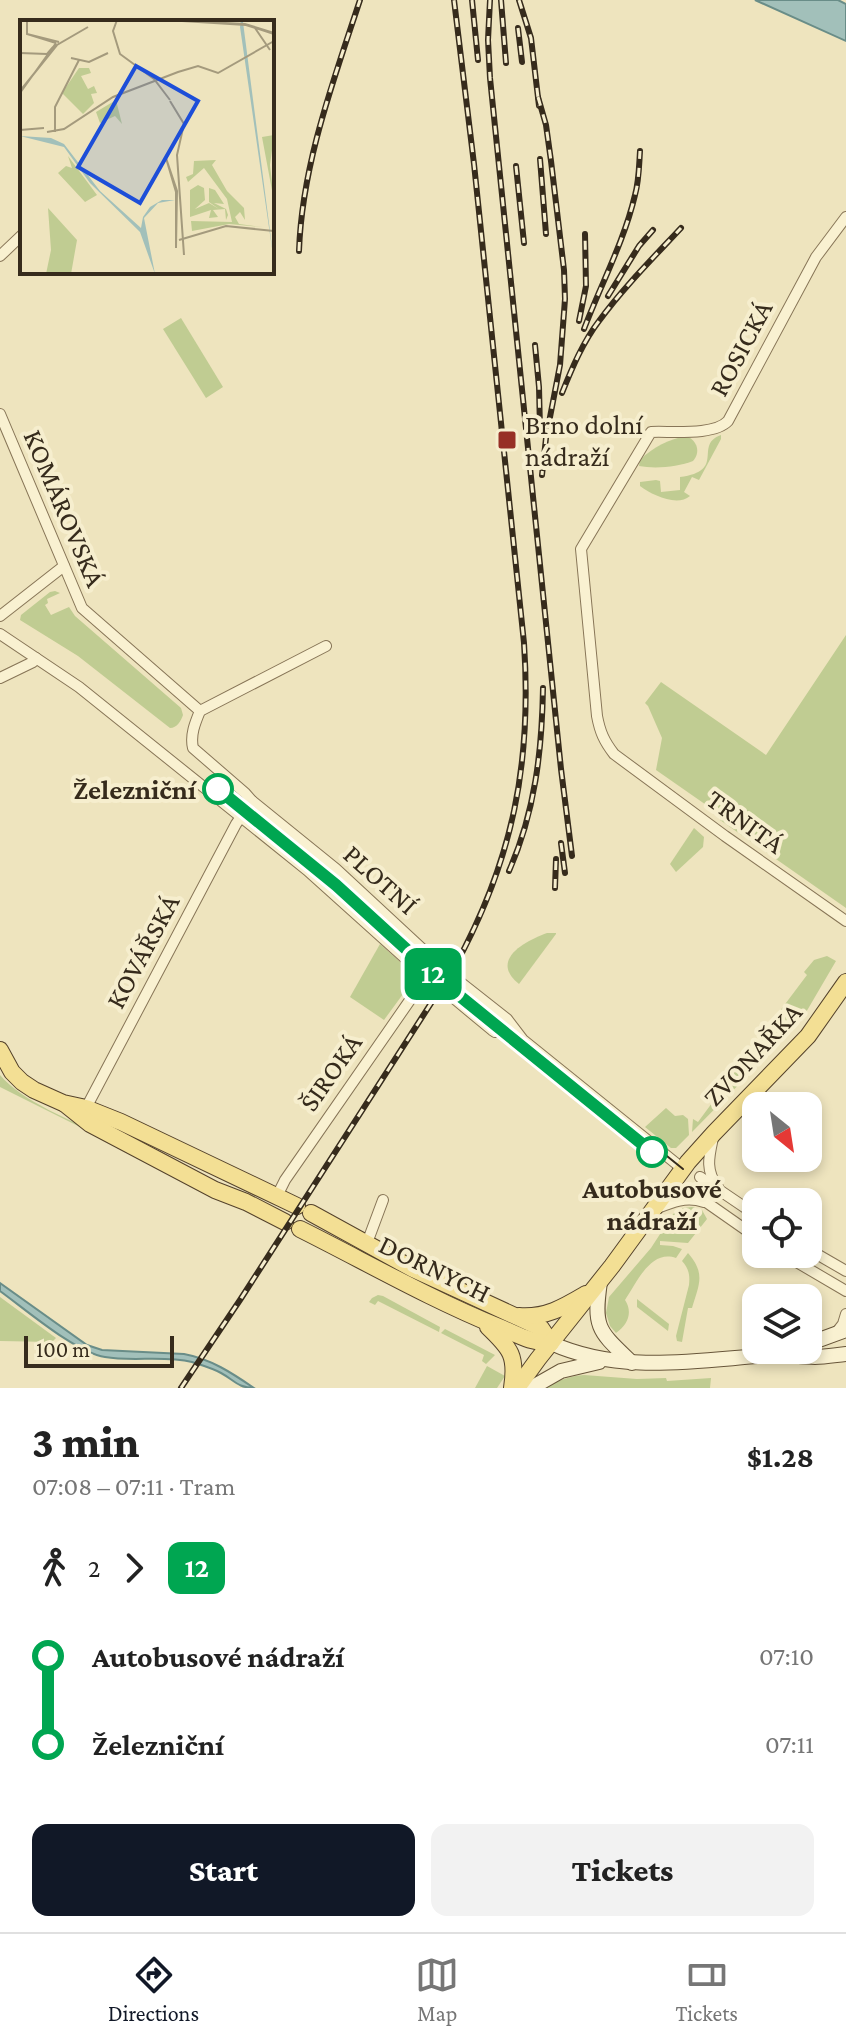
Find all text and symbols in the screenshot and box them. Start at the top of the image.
inset map [20,20,274,274]
street label: ROSICKÁ [702,295,778,401]
place label: Brno dolní nádraží [525,409,644,472]
street label: KOMÁROVSKÁ [18,425,112,591]
marker: Brno dolní nádraží [496,429,518,451]
place label: Železniční [73,774,198,805]
marker: Železniční [203,774,233,804]
street label: TRNITÁ [701,783,790,860]
street label: PLOTNÍ [337,838,424,921]
street label: KOVÁŘSKÁ [99,889,185,1014]
line badge: 12 [397,948,469,1000]
text: 12 [421,958,445,989]
street label: ZVONAŘKA [697,996,808,1112]
street label: ŠIROKÁ [293,1028,368,1117]
north arrow [742,1092,822,1172]
map controls [742,1092,822,1364]
marker: Autobusové nádraží [637,1137,667,1167]
place label: Autobusové nádraží [581,1173,722,1236]
button: locate [742,1188,822,1268]
street label: DORNYCH [374,1228,496,1309]
button: layers [742,1284,822,1364]
scale bar [24,1332,174,1368]
text: 100 m [36,1337,90,1362]
text: 3 min [32,1418,139,1466]
text: $1.28 [747,1440,814,1473]
text: 07:08 – 07:11 · Tram [32,1472,235,1501]
icon: walk [32,1546,76,1590]
icon: forward [112,1546,156,1590]
text: 12 [184,1552,209,1583]
text: 2 [88,1554,100,1583]
text: Autobusové nádraží [92,1640,344,1673]
text: 07:10 [759,1642,814,1671]
text: Železniční [92,1728,224,1761]
text: 07:11 [765,1730,814,1759]
button: Start [32,1824,415,1916]
button: Tickets [431,1824,814,1916]
tab: Directions [108,1953,199,2026]
tab: Map [415,1953,459,2026]
tab: Tickets [675,1953,738,2026]

